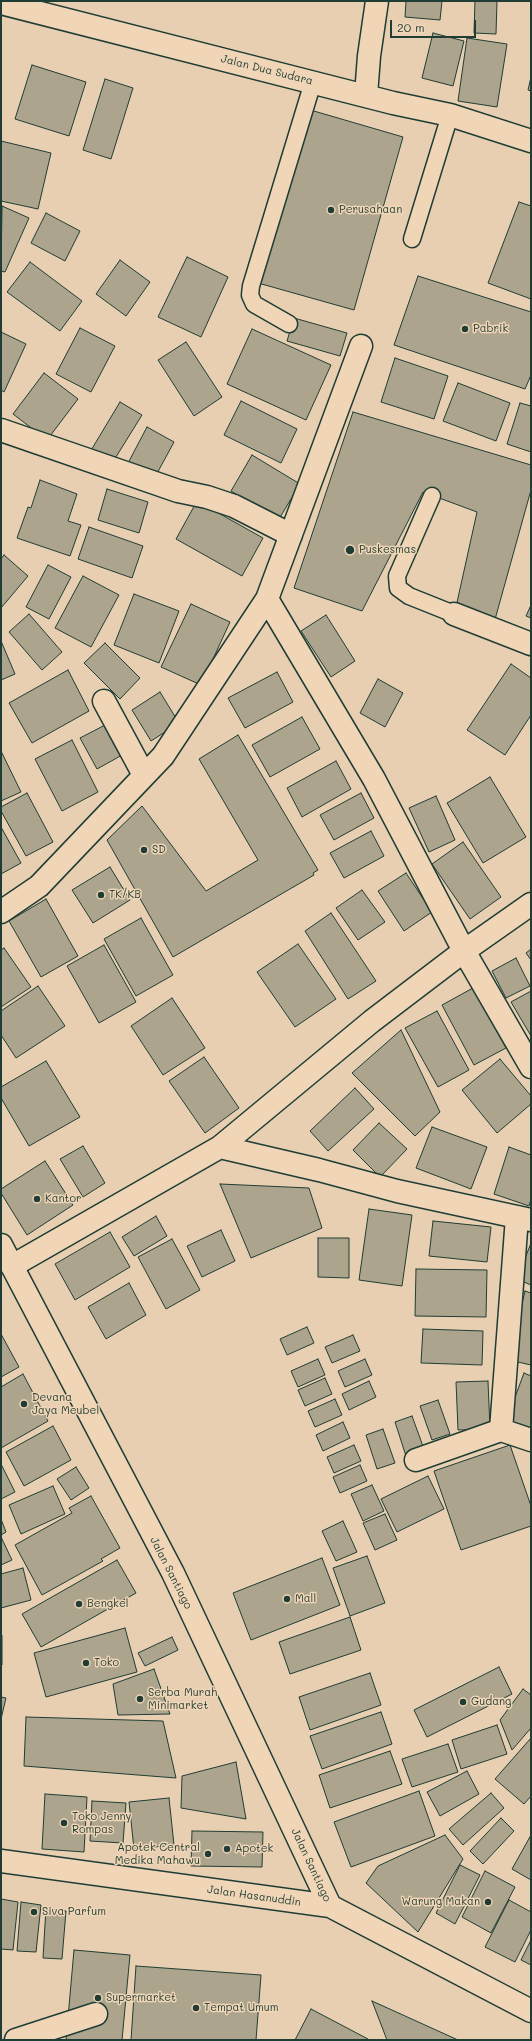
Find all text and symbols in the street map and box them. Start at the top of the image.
scale bar [392,12,478,38]
text: 20 m [397,19,425,35]
street label: Jalan Dua Sudara [220,52,314,88]
place label: Perusahaan [339,203,402,217]
marker: Perusahaan [326,205,336,215]
place label: Pabrik [473,322,508,336]
marker: Pabrik [460,324,470,334]
place label: Puskesmas [359,543,416,557]
marker: Puskesmas [344,544,356,556]
place label: SD [152,843,166,857]
marker: SD [139,845,149,855]
place label: TK/KB [109,888,141,902]
marker: TK/KB [96,890,106,900]
place label: Kantor [45,1192,82,1206]
marker: Kantor [32,1194,42,1204]
place label: Devana Jaya Meubel [32,1391,99,1417]
marker: Devana Jaya Meubel [19,1399,29,1409]
street label: Jalan Santiago [147,1535,195,1611]
place label: Mall [295,1592,316,1606]
marker: Mall [282,1594,292,1604]
place label: Bengkel [87,1597,129,1611]
marker: Bengkel [74,1599,84,1609]
place label: Toko [94,1656,119,1670]
marker: Toko [81,1658,91,1668]
place label: Serba Murah Minimarket [148,1686,217,1712]
marker: Serba Murah Minimarket [135,1694,145,1704]
place label: Gudang [471,1695,511,1709]
marker: Gudang [458,1697,468,1707]
place label: Toko Jenny Rompas [72,1810,131,1836]
marker: Toko Jenny Rompas [59,1818,69,1828]
street label: Jalan Santiago [288,1826,334,1904]
place label: Apotek Central Medika Mahawu [115,1841,200,1867]
place label: Apotek [235,1842,273,1856]
marker: Apotek [222,1844,232,1854]
marker: Apotek Central Medika Mahawu [203,1849,213,1859]
street label: Jalan Hasanuddin [206,1883,302,1909]
place label: Warung Makan [402,1895,480,1909]
marker: Warung Makan [483,1897,493,1907]
place label: Siva Parfum [42,1905,106,1919]
marker: Siva Parfum [29,1907,39,1917]
place label: Supermarket [106,1991,176,2005]
marker: Supermarket [93,1993,103,2003]
place label: Tempat Umum [204,2001,279,2015]
marker: Tempat Umum [191,2003,201,2013]

